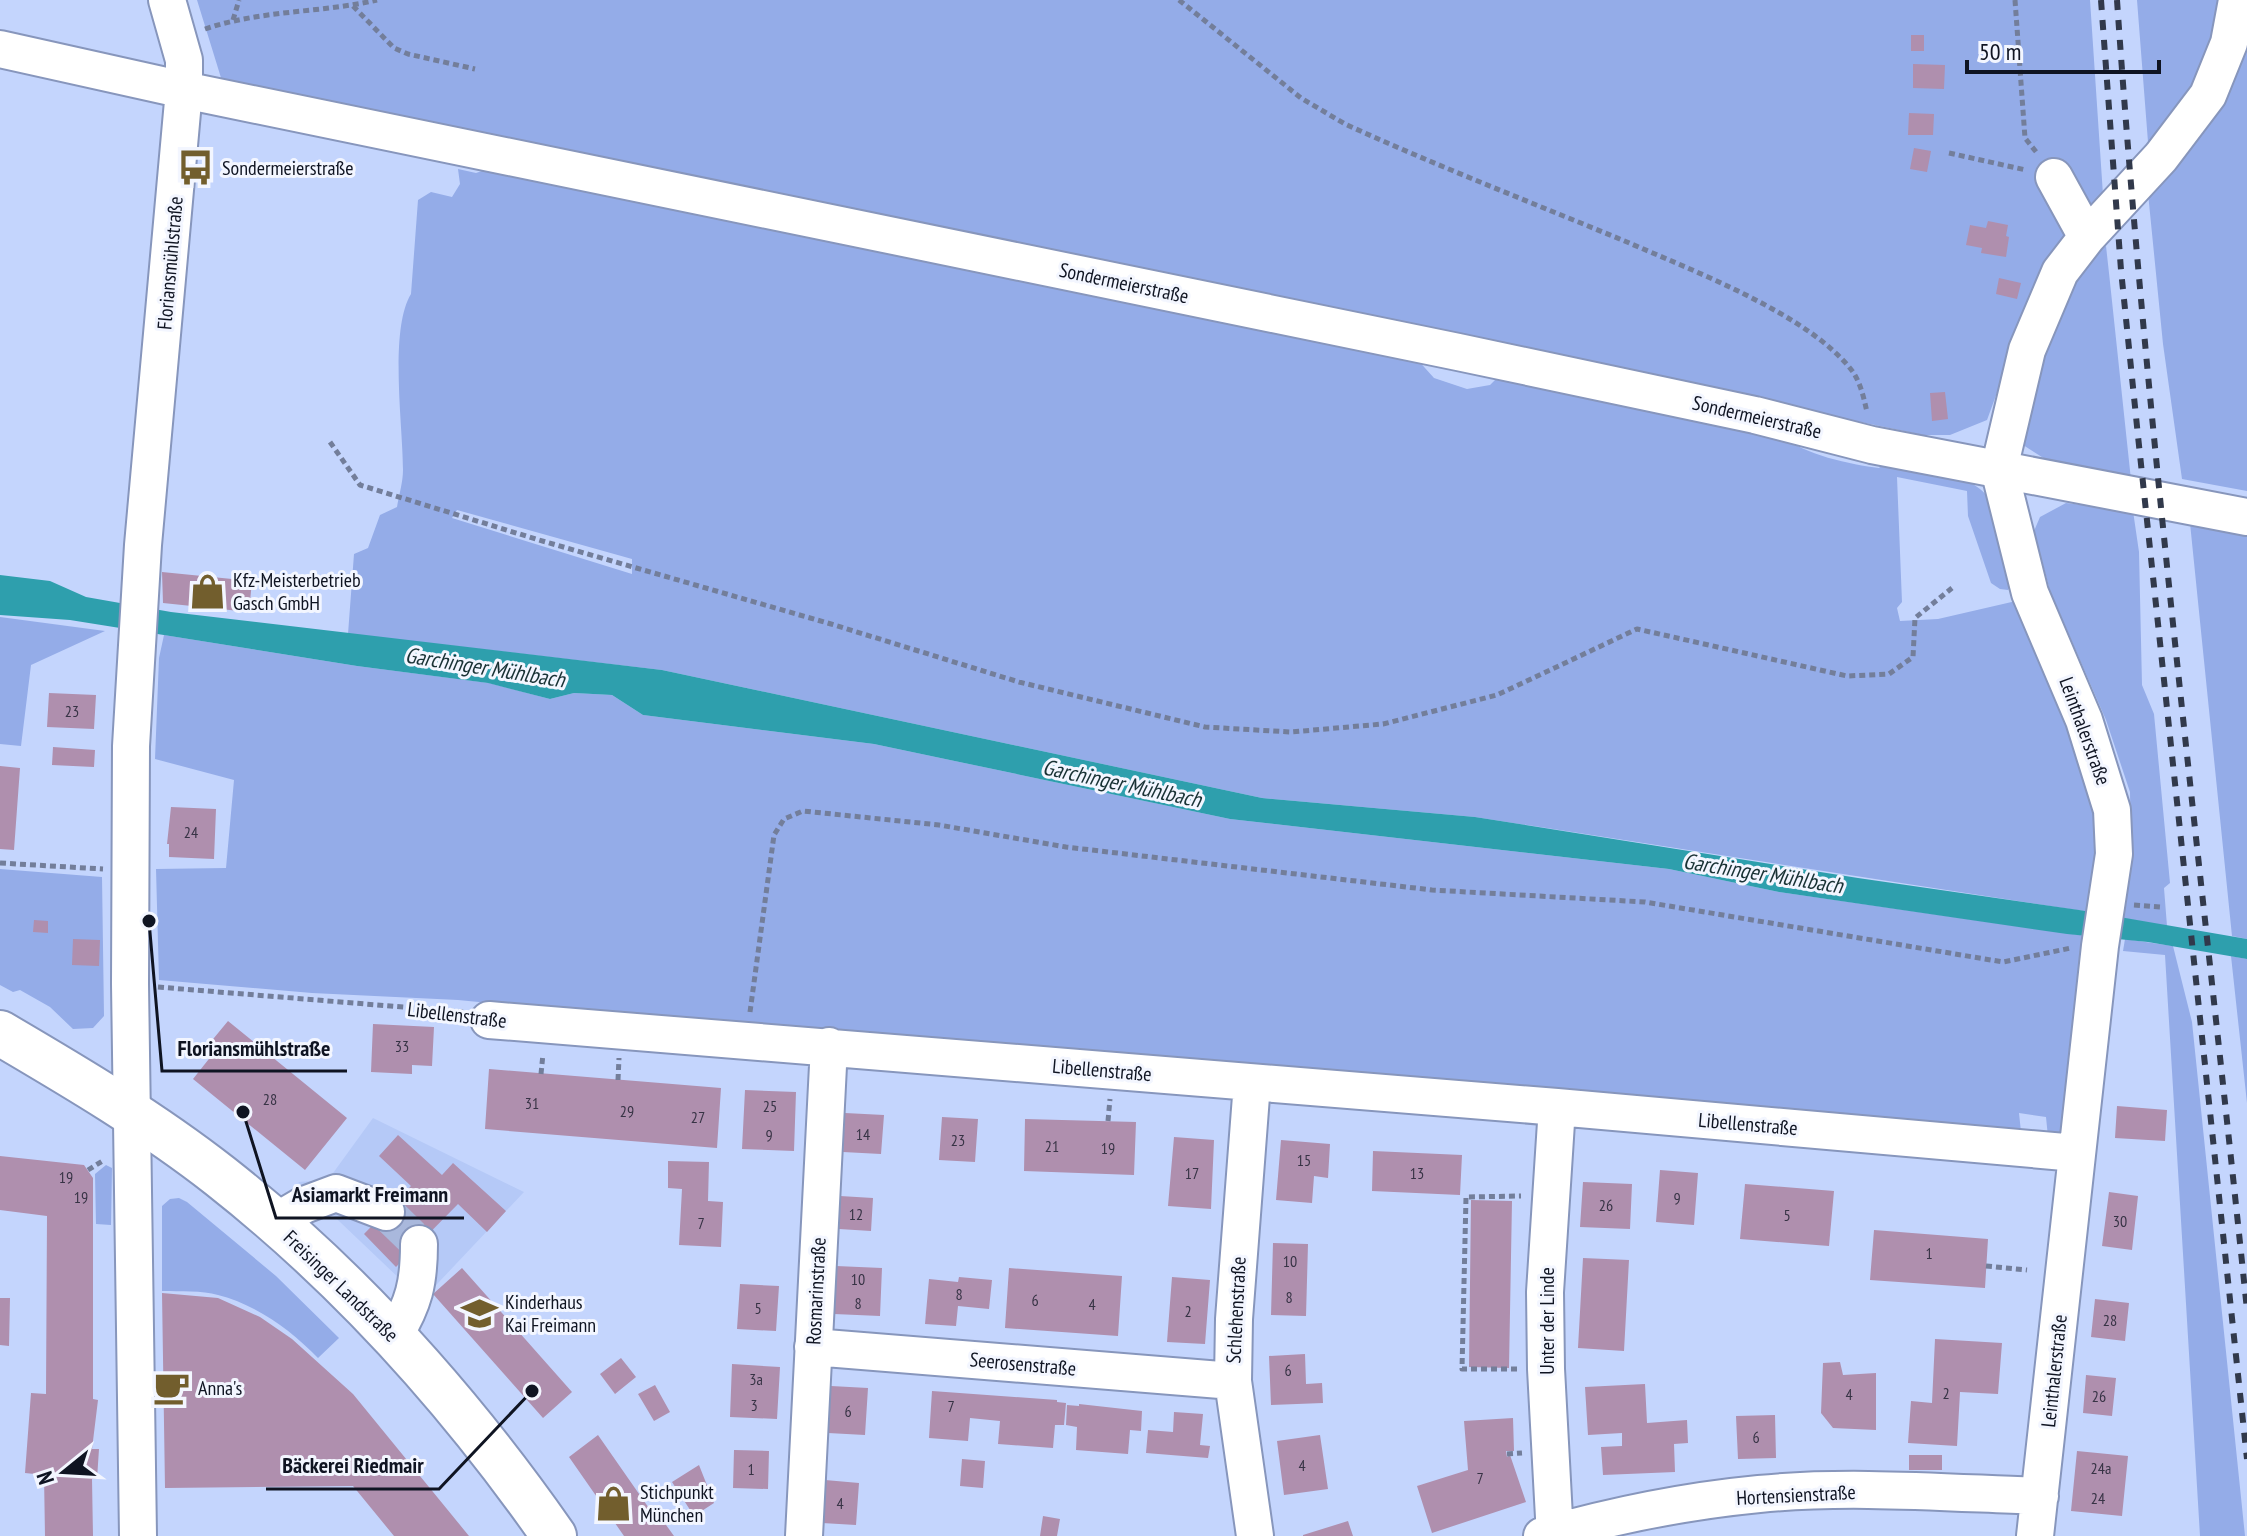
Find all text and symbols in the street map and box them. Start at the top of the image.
scale bar [1967,24,2159,74]
text: 50 m [1979,36,2021,67]
bus stop icon: Sondermeierstraße [177,149,215,187]
place label: Sondermeierstraße [222,155,354,181]
street label: Floriansmühlstraße [151,195,189,331]
street label: Sondermeierstraße [1057,257,1191,309]
street label: Sondermeierstraße [1690,390,1824,444]
place label: Kfz-Meisterbetrieb Gasch GmbH [233,567,361,616]
shop icon: Kfz-Meisterbetrieb Gasch GmbH [188,573,226,611]
water label: Garchinger Mühlbach [403,641,568,694]
street label: Leinthalerstraße [2053,673,2117,789]
house number: 23 [65,701,79,721]
water label: Garchinger Mühlbach [1040,753,1205,814]
house number: 24 [184,822,198,842]
water label: Garchinger Mühlbach [1681,847,1846,900]
street label: Libellenstraße [406,996,508,1034]
callout: Floriansmühlstraße [162,1025,347,1071]
text: Floriansmühlstraße [178,1034,330,1062]
house number: 33 [395,1036,409,1056]
street label: Libellenstraße [1051,1053,1153,1087]
house number: 28 [263,1089,277,1109]
house number: 31 [525,1093,539,1113]
house number: 25 [763,1096,777,1116]
house number: 29 [620,1101,634,1121]
house number: 27 [691,1107,705,1127]
street label: Libellenstraße [1697,1107,1799,1141]
house number: 14 [856,1124,870,1144]
house number: 9 [765,1125,773,1145]
house number: 23 [951,1130,965,1150]
house number: 21 [1045,1136,1059,1156]
house number: 19 [1101,1138,1115,1158]
house number: 15 [1297,1150,1311,1170]
house number: 17 [1185,1163,1199,1183]
house number: 13 [1410,1163,1424,1183]
house number: 19 [59,1167,73,1187]
callout: Asiamarkt Freimann [276,1172,464,1218]
text: Asiamarkt Freimann [291,1180,448,1208]
house number: 19 [74,1187,88,1207]
house number: 9 [1673,1188,1681,1208]
house number: 26 [1599,1195,1613,1215]
house number: 12 [849,1204,863,1224]
house number: 5 [1783,1205,1791,1225]
house number: 30 [2113,1211,2127,1231]
house number: 7 [697,1213,705,1233]
street label: Freisinger Landstraße [278,1225,404,1347]
street label: Rosmarinstraße [800,1237,832,1345]
house number: 1 [1925,1243,1933,1263]
house number: 10 [1283,1251,1297,1271]
street label: Schlehenstraße [1220,1256,1252,1364]
street label: Unter der Linde [1534,1267,1560,1375]
house number: 10 [851,1269,865,1289]
house number: 8 [955,1284,963,1304]
house number: 8 [1285,1287,1293,1307]
place label: Kinderhaus Kai Freimann [505,1289,596,1338]
house number: 6 [1031,1290,1039,1310]
house number: 8 [854,1293,862,1313]
house number: 4 [1088,1294,1096,1314]
school or university icon: Kinderhaus Kai Freimann [460,1295,498,1333]
house number: 5 [754,1298,762,1318]
house number: 2 [1184,1301,1192,1321]
house number: 28 [2103,1310,2117,1330]
street label: Leinthalerstraße [2035,1313,2073,1429]
street label: Seerosenstraße [969,1346,1077,1382]
house number: 6 [1284,1360,1292,1380]
cafe icon: Anna's [153,1369,191,1407]
house number: 3a [749,1369,763,1389]
place label: Anna's [198,1375,242,1401]
house number: 2 [1942,1383,1950,1403]
house number: 4 [1845,1384,1853,1404]
house number: 26 [2092,1386,2106,1406]
house number: 3 [750,1395,758,1415]
house number: 7 [947,1396,955,1416]
house number: 6 [844,1401,852,1421]
house number: 6 [1752,1427,1760,1447]
north arrow [24,1432,104,1512]
callout: Bäckerei Riedmair [266,1443,439,1489]
text: Bäckerei Riedmair [282,1451,424,1479]
house number: 4 [1298,1455,1306,1475]
house number: 24a [2091,1458,2111,1478]
house number: 1 [747,1459,755,1479]
text: N [30,1468,60,1488]
house number: 7 [1476,1468,1484,1488]
place label: Stichpunkt München [640,1479,714,1528]
street label: Hortensienstraße [1736,1479,1856,1511]
shop icon: Stichpunkt München [595,1485,633,1523]
house number: 24 [2091,1488,2105,1508]
house number: 4 [836,1493,844,1513]

